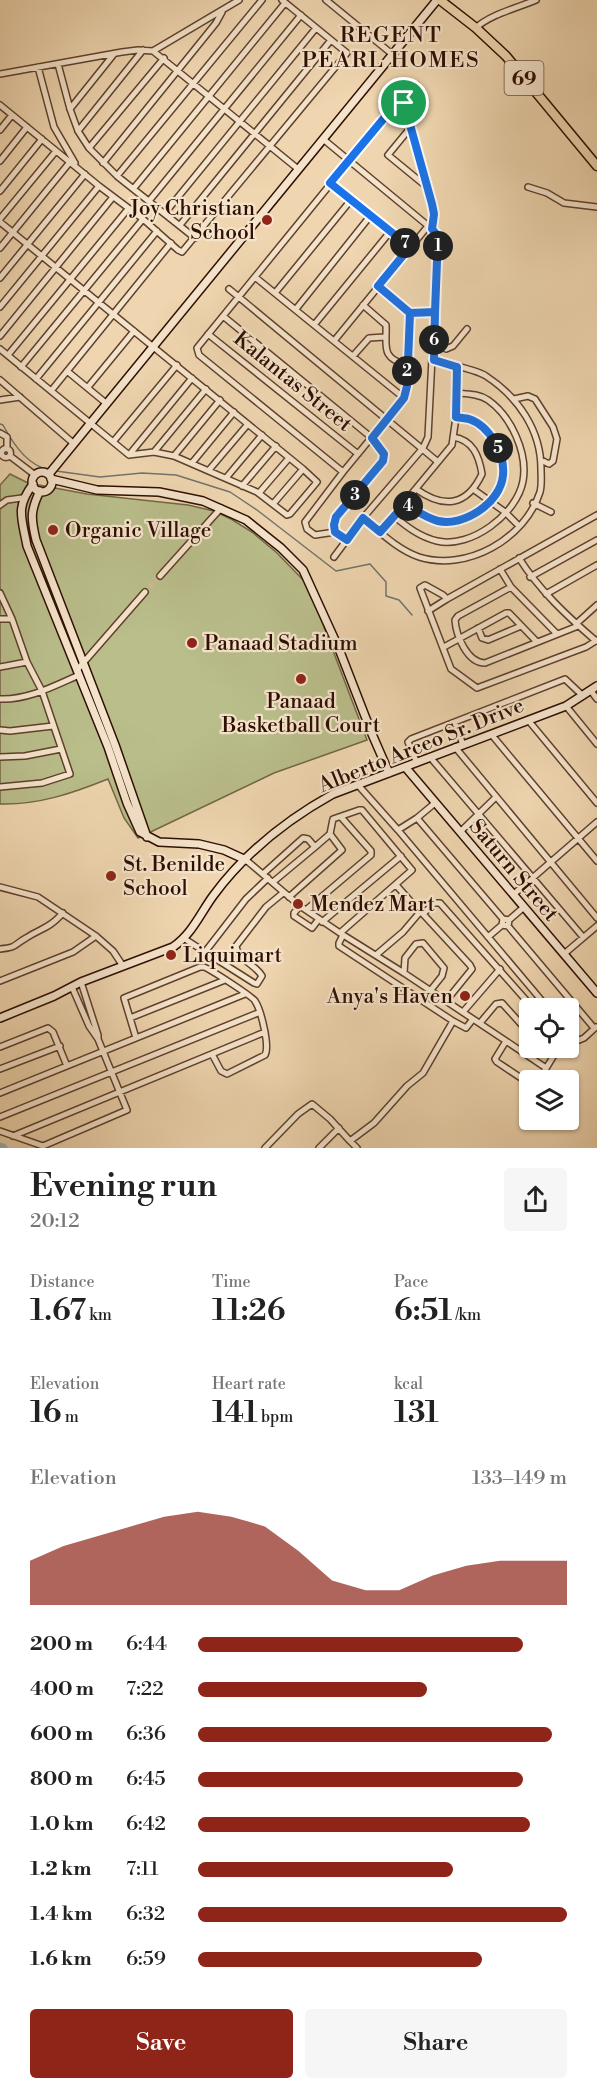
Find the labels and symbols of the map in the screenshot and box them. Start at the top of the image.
district label: REGENT PEARL HOMES [302,22,480,74]
road number: 69 [504,61,544,95]
pin [378,77,429,128]
place label: Joy Christian School [129,196,255,246]
marker: Joy Christian School [260,213,274,227]
pin: 7 [390,228,420,258]
pin: 1 [423,231,453,261]
pin: 6 [419,325,449,355]
street label: Kalantas Street [228,326,357,438]
pin: 2 [392,356,422,386]
pin: 5 [483,433,513,463]
pin: 3 [340,480,370,510]
pin: 4 [393,491,423,521]
place label: Organic Village [65,518,211,544]
marker: Organic Village [46,523,60,537]
place label: Panaad Stadium [204,631,358,657]
marker: Panaad Stadium [185,636,199,650]
marker: Panaad Basketball Court [294,672,308,686]
place label: Panaad Basketball Court [221,689,381,739]
street label: Alberto Arceo Sr. Drive [314,693,528,799]
street label: Saturn Street [463,814,564,927]
place label: St. Benilde School [123,852,225,902]
marker: St. Benilde School [104,869,118,883]
place label: Mendez Mart [310,892,435,918]
marker: Mendez Mart [291,897,305,911]
place label: Liquimart [183,943,282,969]
marker: Liquimart [164,948,178,962]
place label: Anya's Haven [326,984,453,1010]
marker: Anya's Haven [458,989,472,1003]

